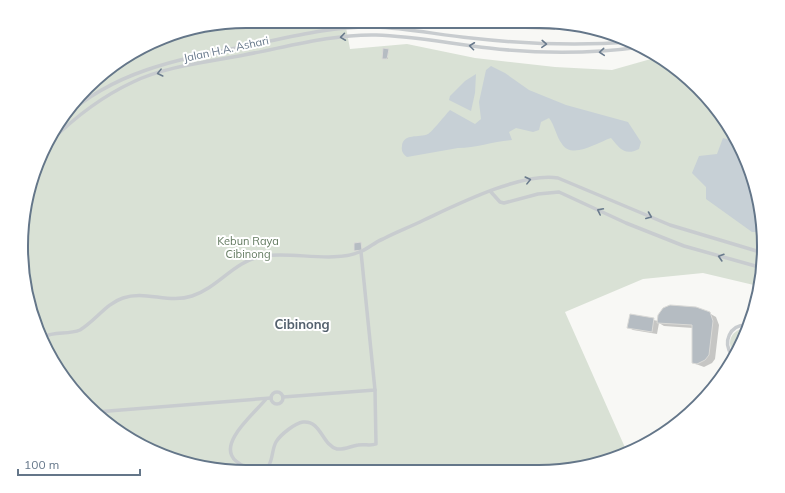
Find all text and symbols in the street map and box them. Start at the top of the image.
one-way arrow [340,32,346,41]
street label: Jalan H.A. Ashari [182,33,270,65]
one-way arrow [541,40,547,49]
one-way arrow [469,42,475,51]
one-way arrow [599,47,605,56]
one-way arrow [157,68,164,77]
one-way arrow [525,177,531,185]
one-way arrow [597,208,604,216]
one-way arrow [646,212,653,220]
park label: Kebun Raya Cibinong [217,234,279,261]
one-way arrow [718,253,725,262]
district label: Cibinong [274,316,330,332]
scale bar [18,451,140,477]
text: 100 m [24,457,59,472]

